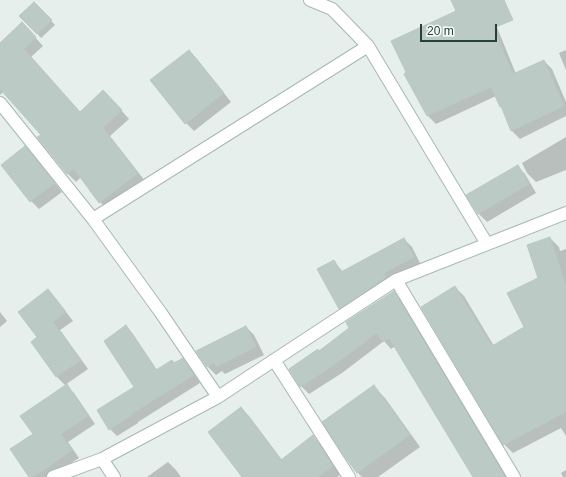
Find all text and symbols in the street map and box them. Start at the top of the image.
scale bar [422,16,499,42]
text: 20 m [427,24,454,38]

